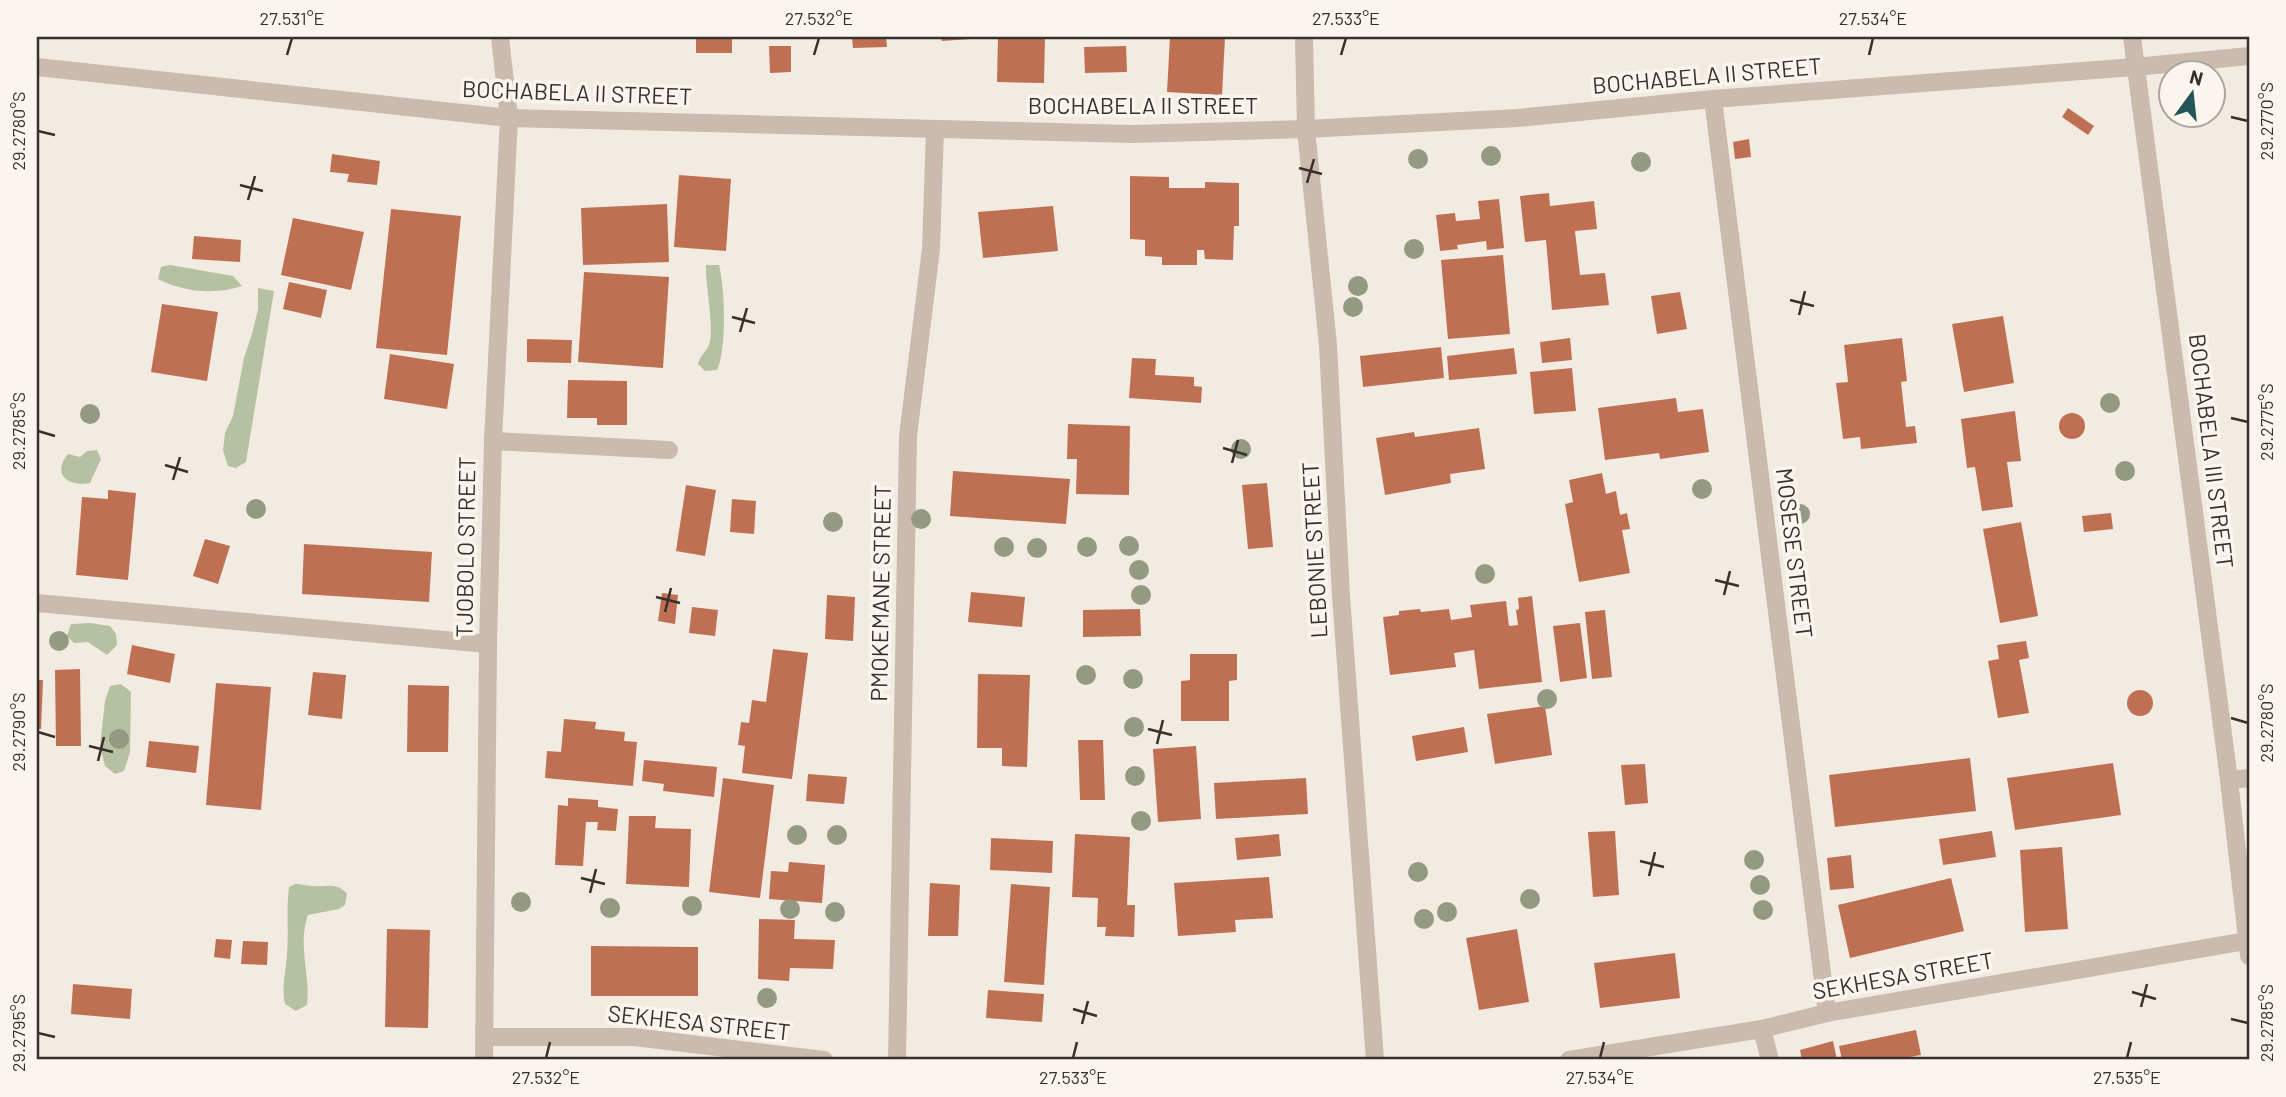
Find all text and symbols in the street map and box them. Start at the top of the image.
text: 27.531°E [260,7,324,29]
text: 27.532°E [785,7,853,29]
text: 27.533°E [1312,7,1380,29]
text: 27.534°E [1839,7,1907,29]
street label: BOCHABELA II STREET [1591,51,1823,99]
north arrow [2156,60,2226,130]
text: N [2187,64,2206,90]
street label: BOCHABELA II STREET [461,74,693,110]
text: 29.2770°S [2255,82,2277,160]
text: 29.2780°S [7,91,29,171]
street label: BOCHABELA II STREET [1028,91,1258,119]
street label: BOCHABELA III STREET [2184,332,2240,570]
text: 29.2775°S [2255,383,2277,461]
text: 29.2785°S [7,392,29,470]
street label: TJOBOLO STREET [449,456,481,638]
street label: LEBONIE STREET [1295,461,1333,639]
street label: MOSESE STREET [1771,466,1819,639]
street label: PMOKEMANE STREET [864,484,896,702]
text: 29.2780°S [2255,683,2277,763]
text: 29.2790°S [7,692,29,772]
street label: SEKHESA STREET [1810,945,1996,1005]
text: 29.2785°S [2255,984,2277,1062]
text: 29.2795°S [7,994,29,1072]
street label: SEKHESA STREET [606,998,792,1046]
text: 27.532°E [512,1066,580,1088]
text: 27.533°E [1039,1066,1107,1088]
text: 27.534°E [1566,1066,1634,1088]
text: 27.535°E [2093,1066,2161,1088]

